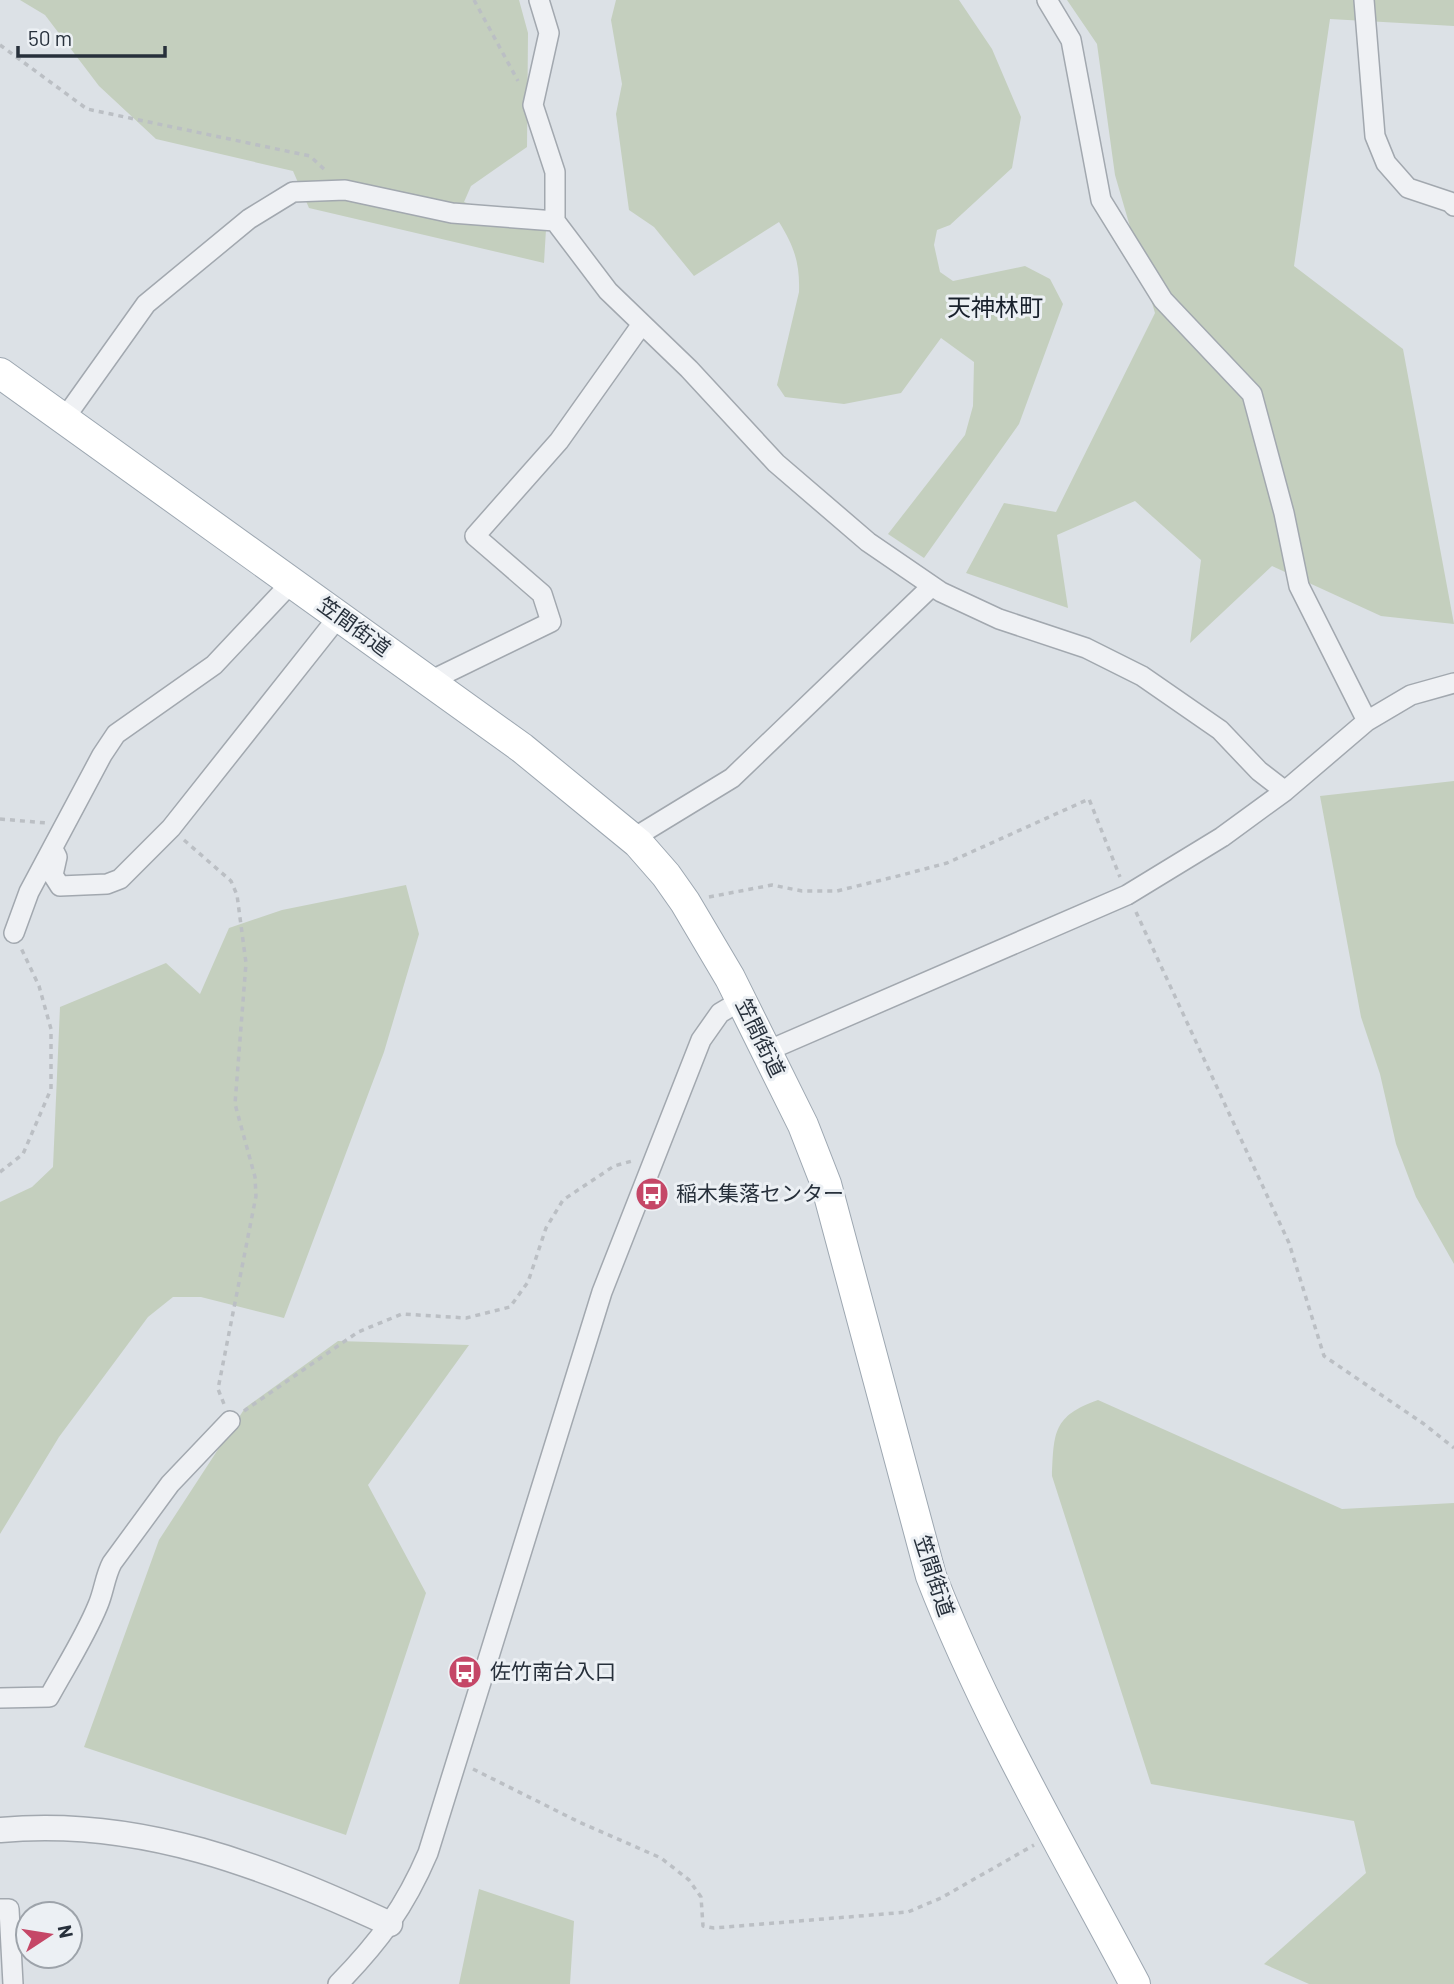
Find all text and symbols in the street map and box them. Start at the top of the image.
scale bar [18,14,164,58]
text: 50 m [28,25,72,50]
district label: 天神林町 [947,292,1043,321]
street label: 笠間街道 [314,591,396,661]
street label: 笠間街道 [732,994,791,1081]
bus stop icon: 稲木集落センター [633,1175,671,1213]
place label: 稲木集落センター [676,1180,844,1205]
street label: 笠間街道 [911,1532,960,1619]
bus stop icon: 佐竹南台入口 [446,1653,484,1691]
place label: 佐竹南台入口 [490,1658,616,1683]
north arrow [14,1900,84,1970]
text: N [54,1923,79,1940]

